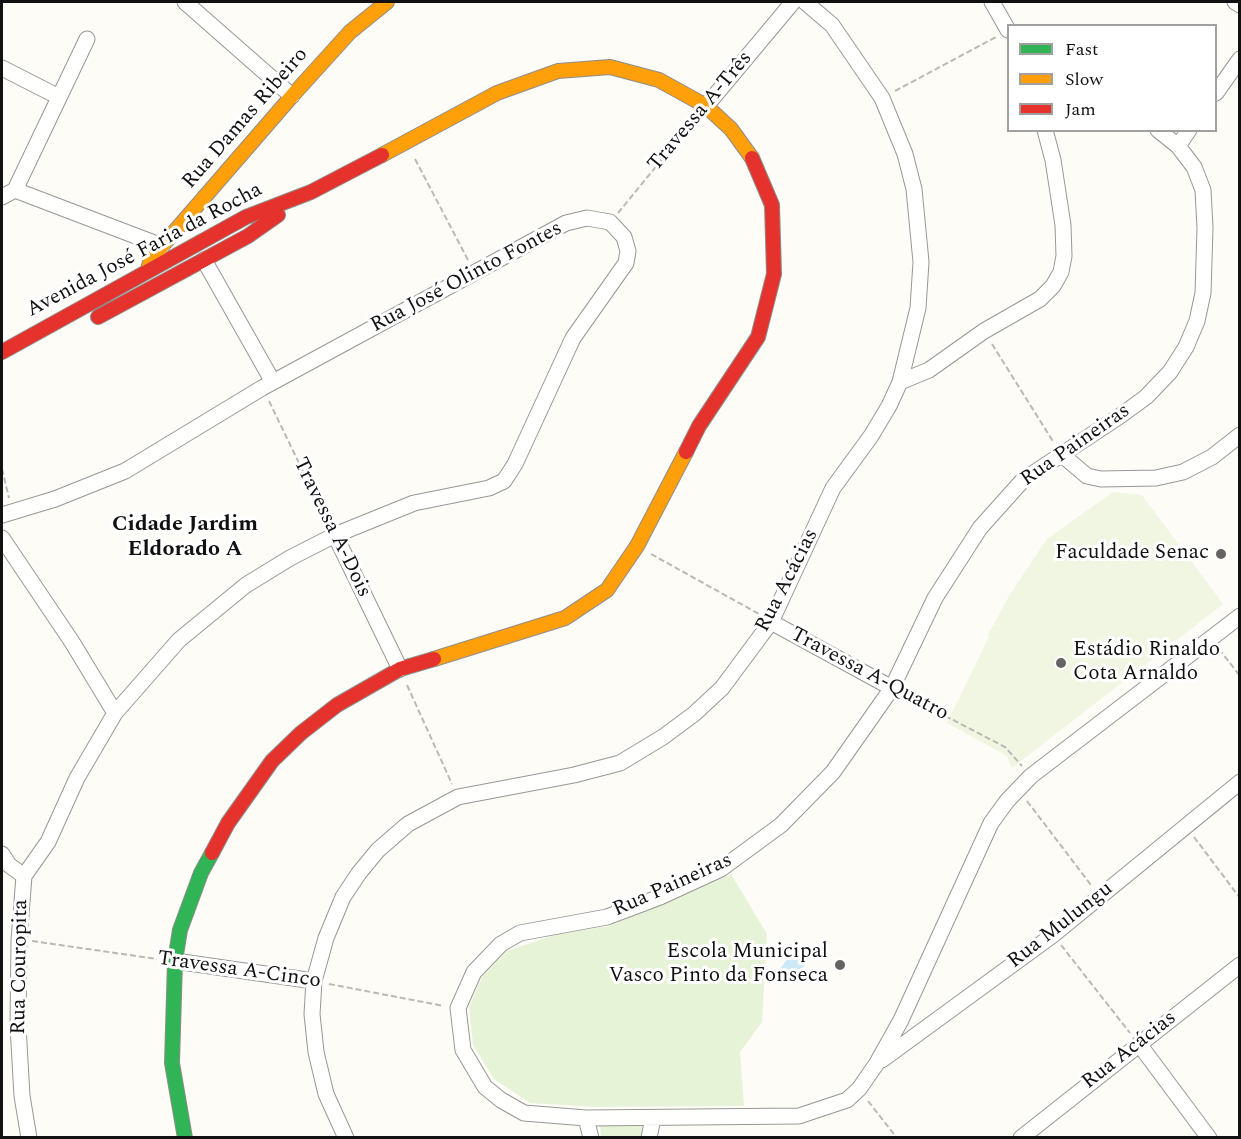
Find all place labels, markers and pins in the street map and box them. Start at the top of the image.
place label: Faculdade Senac [1055,541,1209,567]
marker: Faculdade Senac [1214,547,1228,561]
place label: Estádio Rinaldo Cota Arnaldo [1073,638,1220,688]
marker: Estádio Rinaldo Cota Arnaldo [1054,656,1068,670]
place label: Escola Municipal Vasco Pinto da Fonseca [609,940,828,990]
marker: Escola Municipal Vasco Pinto da Fonseca [833,958,847,972]

